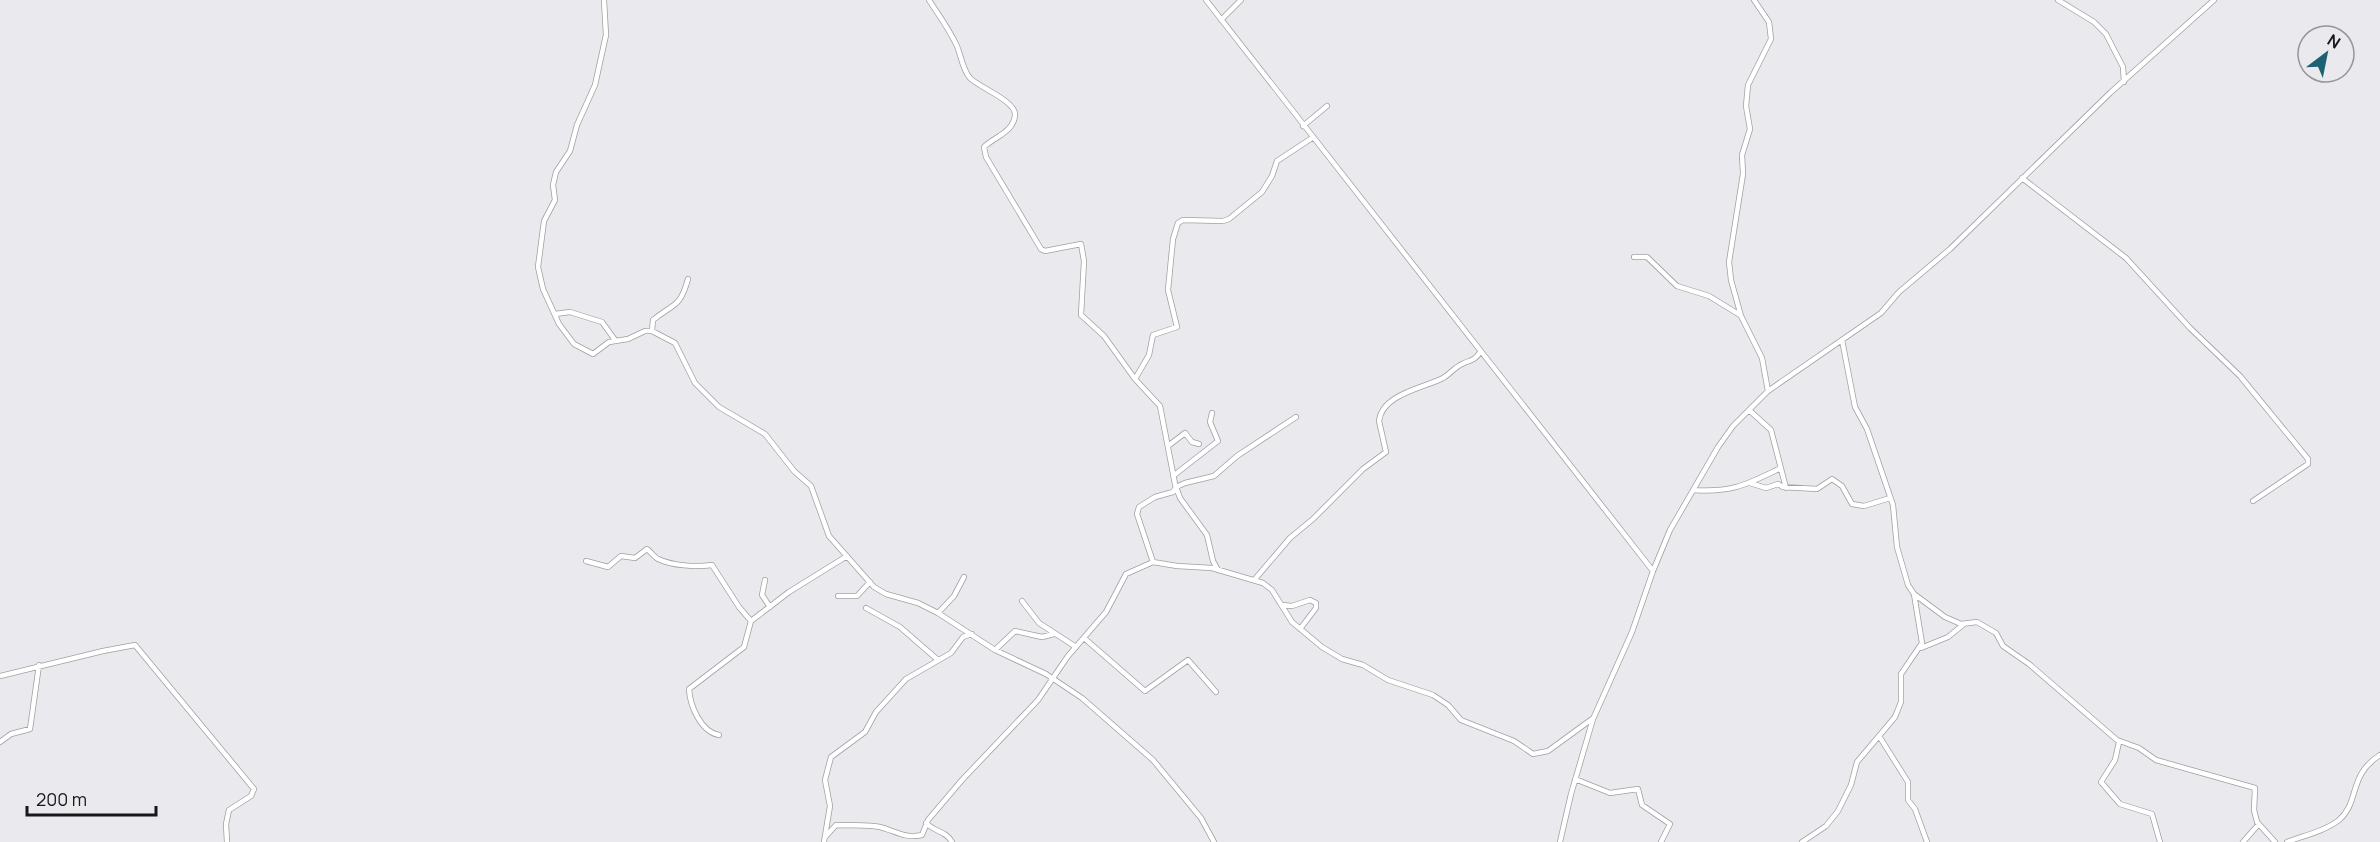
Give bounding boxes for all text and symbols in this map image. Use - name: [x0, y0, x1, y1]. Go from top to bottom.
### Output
- north arrow: [2296, 24, 2356, 84]
- text: N: [2323, 29, 2345, 54]
- scale bar: [27, 779, 156, 817]
- text: 200 m: [36, 787, 87, 811]

